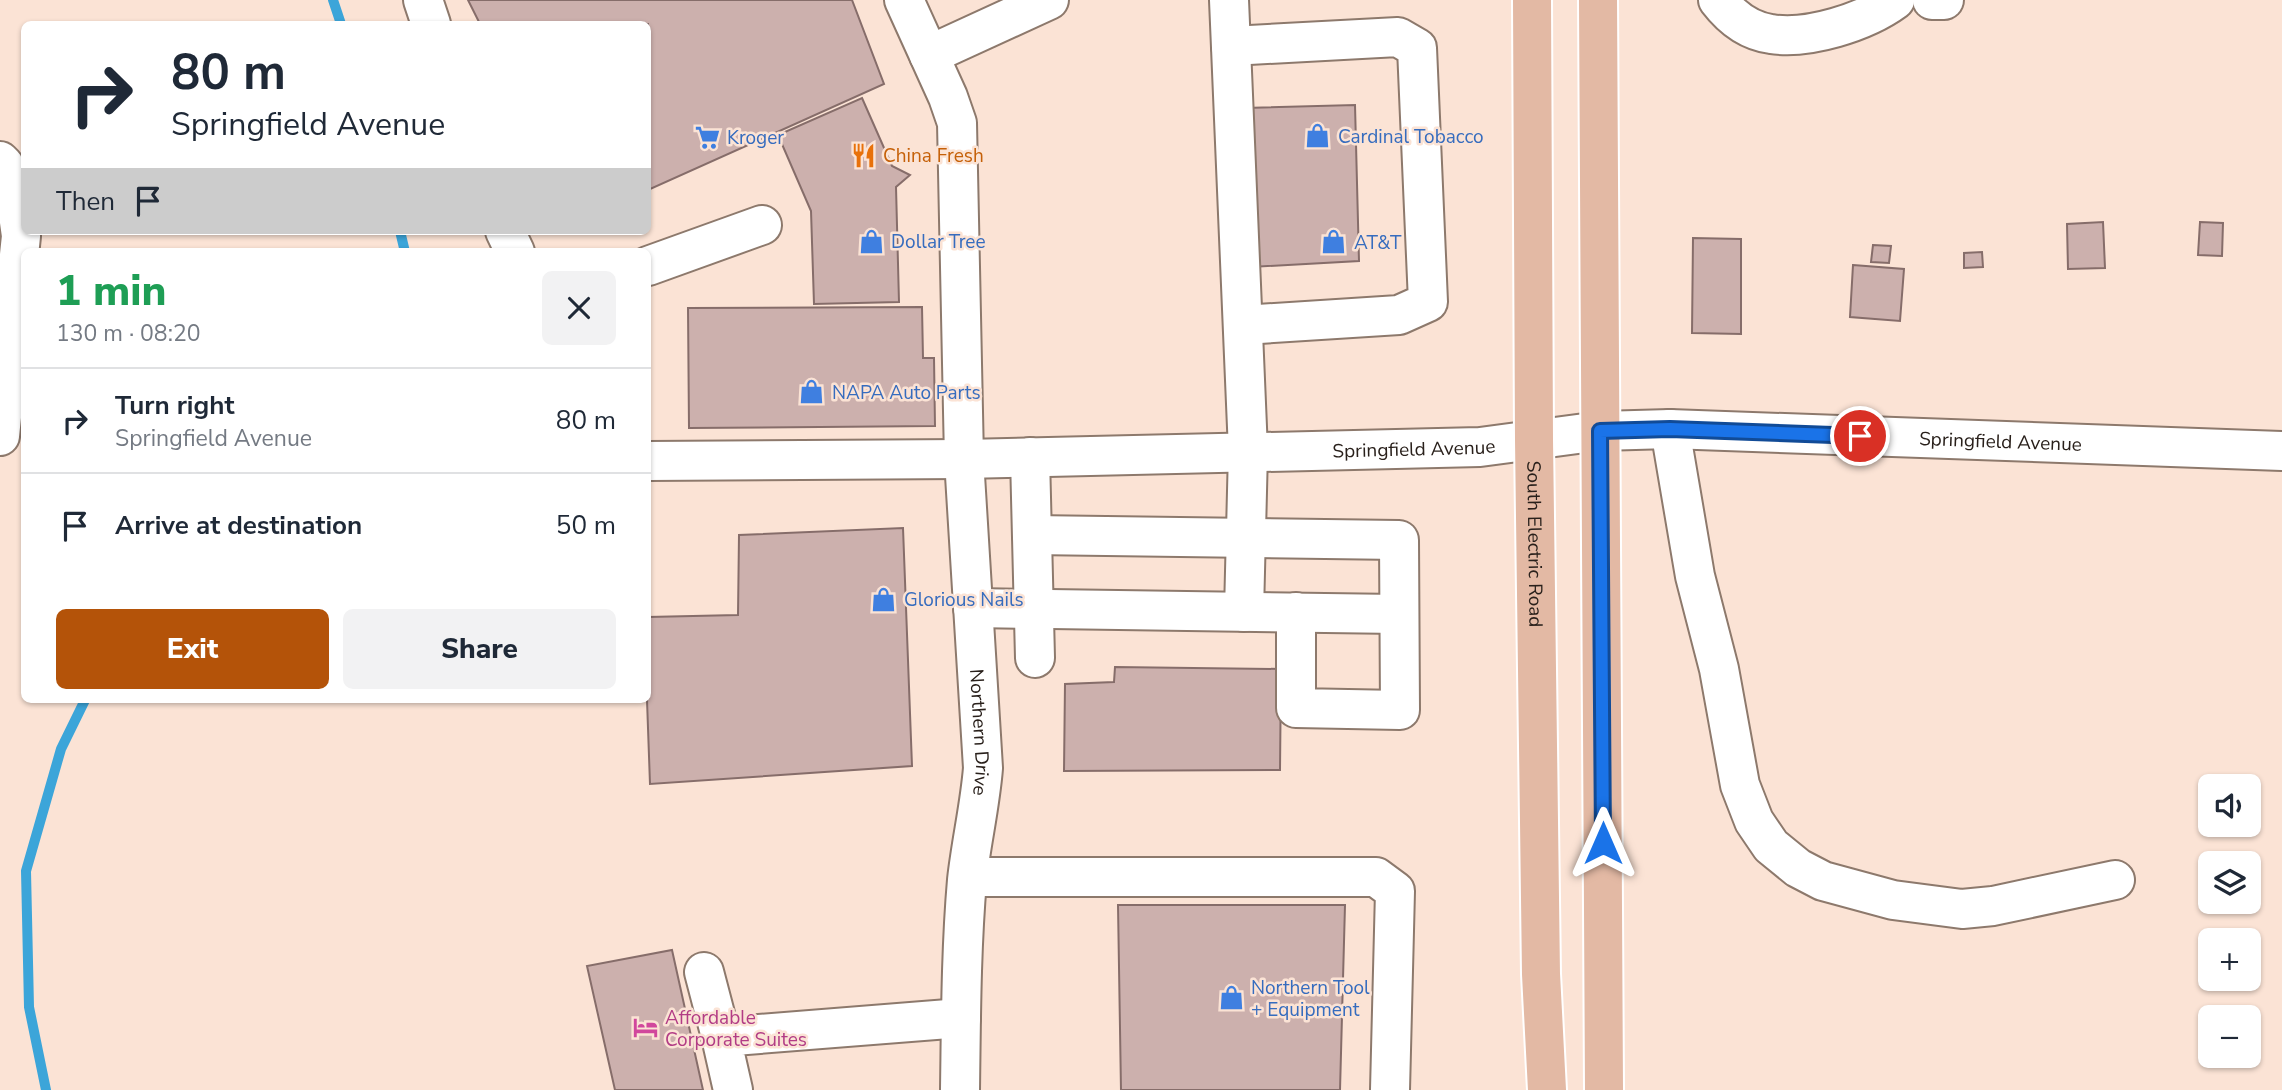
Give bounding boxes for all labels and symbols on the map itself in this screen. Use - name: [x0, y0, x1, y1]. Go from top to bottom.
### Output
- shop icon: Cardinal Tobacco: [1304, 122, 1332, 150]
- supermarket icon: Kroger: [693, 123, 721, 151]
- place label: Cardinal Tobacco: [1338, 124, 1484, 150]
- place label: Kroger: [727, 125, 784, 151]
- restaurant icon: China Fresh: [849, 141, 877, 169]
- place label: China Fresh: [883, 143, 984, 169]
- shop icon: Dollar Tree: [857, 227, 885, 255]
- shop icon: AT&T: [1320, 228, 1348, 256]
- place label: Dollar Tree: [891, 229, 986, 255]
- place label: AT&T: [1354, 230, 1402, 256]
- shop icon: NAPA Auto Parts: [798, 378, 826, 406]
- place label: NAPA Auto Parts: [832, 380, 981, 406]
- pin: [1830, 406, 1890, 466]
- street label: Springfield Avenue: [1919, 426, 2082, 458]
- street label: Springfield Avenue: [1332, 433, 1497, 464]
- street label: South Electric Road: [1520, 461, 1548, 627]
- shop icon: Glorious Nails: [870, 585, 898, 613]
- place label: Glorious Nails: [904, 587, 1024, 613]
- street label: Northern Drive: [963, 668, 995, 797]
- position arrow: [1566, 806, 1640, 880]
- place label: Northern Tool + Equipment: [1251, 975, 1370, 1023]
- shop icon: Northern Tool + Equipment: [1217, 984, 1245, 1012]
- place label: Affordable Corporate Suites: [665, 1005, 807, 1053]
- hotel icon: Affordable Corporate Suites: [631, 1014, 659, 1042]

